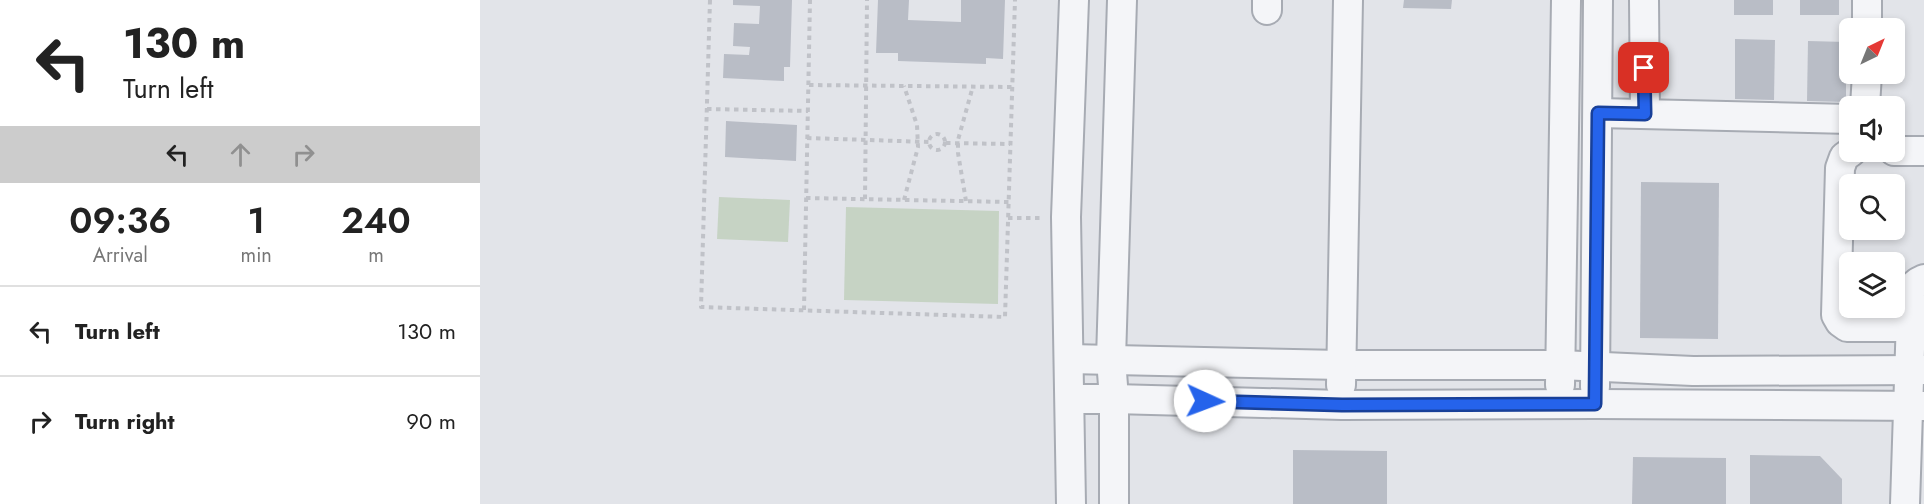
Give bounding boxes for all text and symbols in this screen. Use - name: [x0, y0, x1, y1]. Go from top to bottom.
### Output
- text: 130 m: [123, 13, 245, 74]
- north arrow: [1839, 18, 1905, 84]
- map controls: [1839, 18, 1905, 318]
- icon: left: [24, 24, 102, 102]
- pin: [1618, 42, 1669, 93]
- icon: arrive: [1627, 51, 1660, 84]
- text: Turn left: [123, 69, 213, 108]
- button: sound: [1839, 96, 1905, 162]
- icon: left: [161, 138, 194, 171]
- icon: ahead: [224, 138, 257, 171]
- icon: right: [287, 138, 320, 171]
- button: search: [1839, 174, 1905, 240]
- text: 09:36: [69, 194, 171, 246]
- text: 1: [247, 194, 265, 246]
- text: 240: [341, 194, 411, 246]
- text: Arrival: [93, 241, 148, 270]
- text: min: [241, 241, 272, 270]
- text: m: [368, 241, 384, 270]
- button: layers: [1839, 252, 1905, 318]
- icon: left: [24, 315, 57, 348]
- text: Turn left: [75, 315, 160, 347]
- text: 130 m: [397, 315, 456, 347]
- position arrow: [1173, 369, 1237, 433]
- icon: right: [24, 405, 57, 438]
- text: Turn right: [75, 405, 175, 437]
- text: 90 m: [406, 405, 456, 437]

